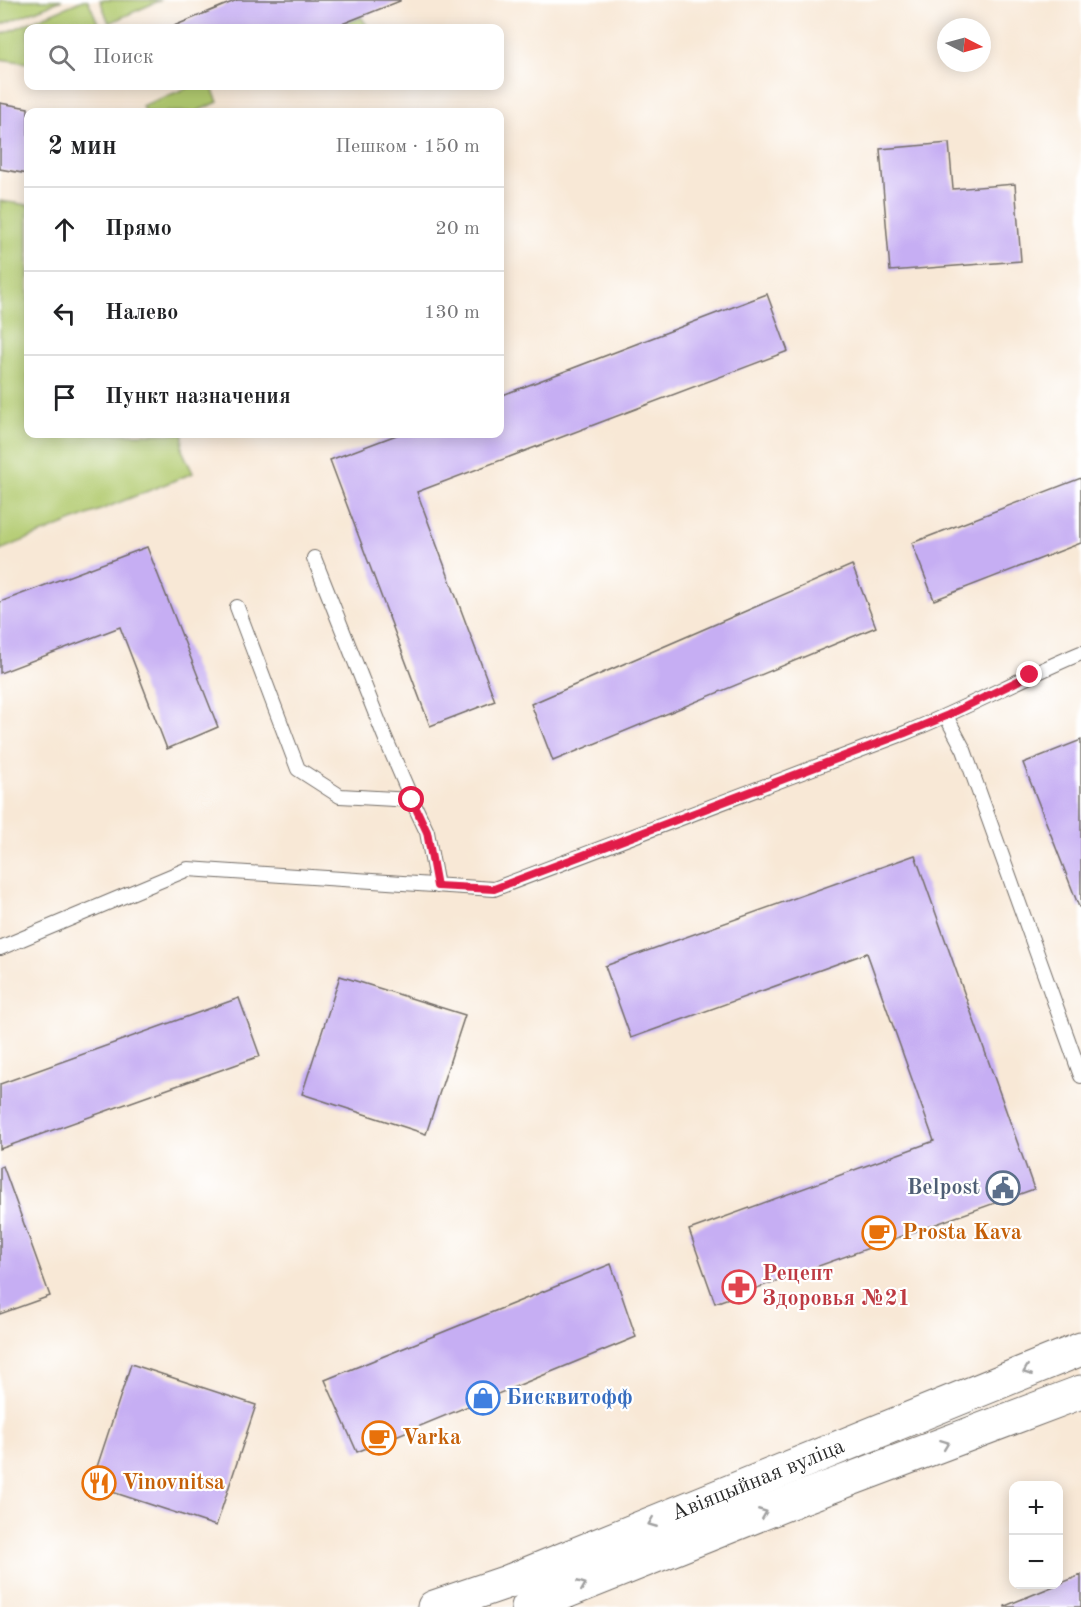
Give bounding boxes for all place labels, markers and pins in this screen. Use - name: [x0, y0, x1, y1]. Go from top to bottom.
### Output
- public building icon: Belpost: [985, 1170, 1021, 1206]
- place label: Belpost: [907, 1177, 980, 1199]
- cafe icon: Prosta Kava: [861, 1215, 897, 1251]
- place label: Prosta Kava: [902, 1222, 1022, 1244]
- place label: Рецепт Здоровья №21: [762, 1263, 910, 1310]
- pharmacy icon: Рецепт Здоровья №21: [721, 1269, 757, 1305]
- shop icon: Бисквитофф: [465, 1380, 501, 1416]
- place label: Бисквитофф: [506, 1387, 633, 1410]
- cafe icon: Varka: [361, 1420, 397, 1456]
- place label: Varka: [402, 1427, 461, 1449]
- restaurant icon: Vinovnitsa: [81, 1465, 117, 1501]
- place label: Vinovnitsa: [122, 1472, 225, 1494]

